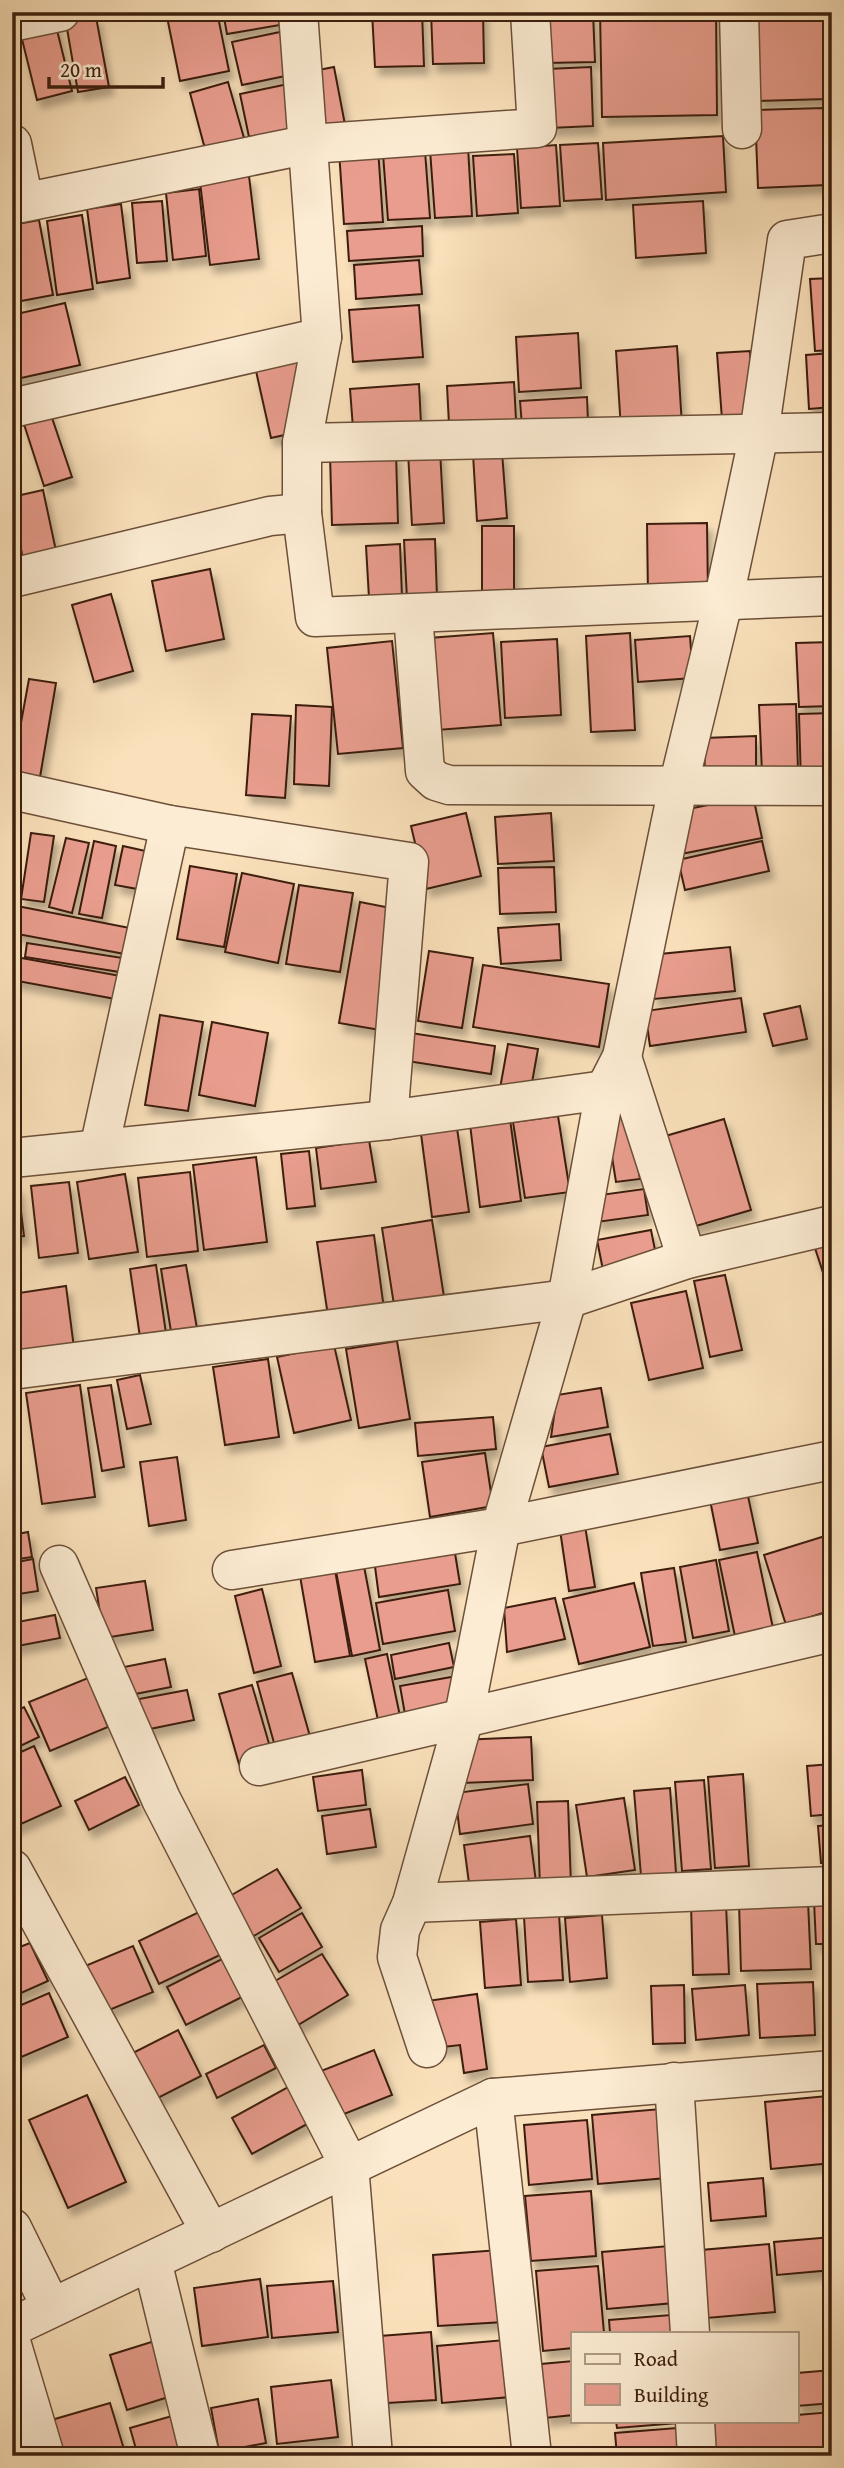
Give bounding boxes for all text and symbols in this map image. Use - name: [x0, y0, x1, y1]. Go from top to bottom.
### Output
- scale bar: [49, 46, 163, 90]
- text: 20 m: [60, 54, 102, 85]
- legend: [571, 2332, 798, 2422]
- text: Road: [634, 2343, 679, 2374]
- text: Building: [634, 2379, 709, 2410]

